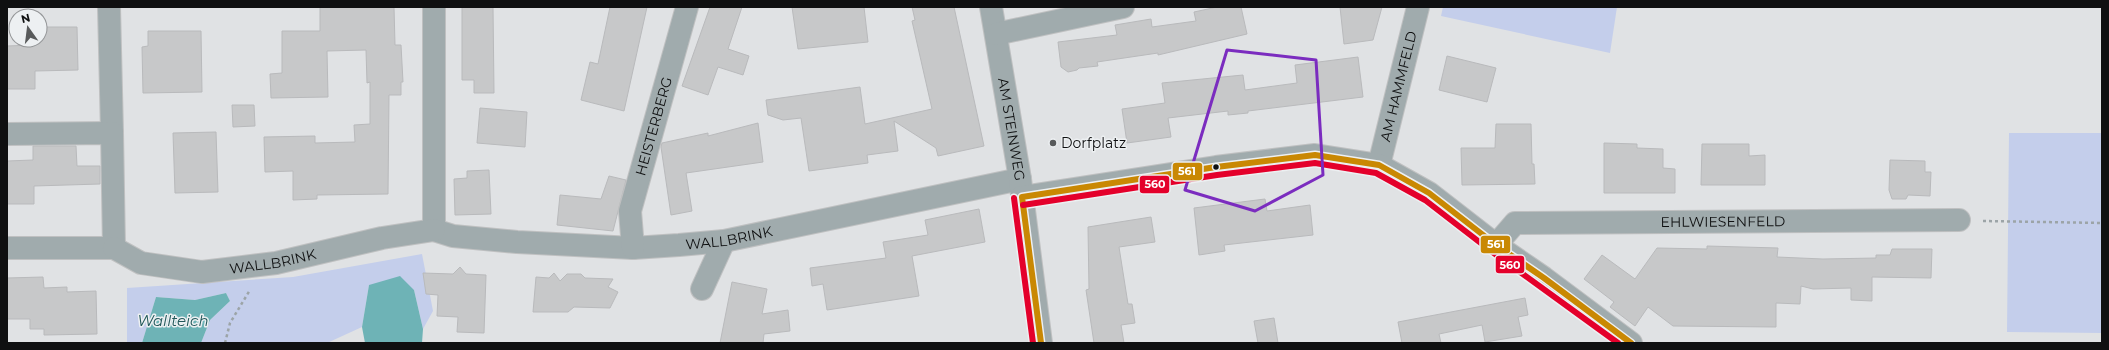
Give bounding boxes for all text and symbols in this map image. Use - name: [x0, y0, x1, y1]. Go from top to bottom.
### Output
- north arrow: [8, 8, 48, 48]
- text: N: [20, 10, 32, 26]
- street label: AM HAMMFELD: [1376, 29, 1421, 144]
- street label: HEISTERBERG: [631, 75, 676, 178]
- street label: AM STEINWEG: [994, 77, 1029, 182]
- place label: Dorfplatz: [1061, 134, 1126, 152]
- marker: Dorfplatz: [1048, 138, 1058, 148]
- line badge: 561: [1172, 162, 1203, 181]
- unlabelled marker: [1211, 162, 1221, 172]
- text: 561: [1178, 164, 1196, 178]
- line badge: 560: [1139, 175, 1170, 194]
- text: 560: [1144, 177, 1166, 191]
- street label: EHLWIESENFELD: [1661, 212, 1785, 231]
- street label: WALLBRINK: [685, 222, 774, 253]
- line badge: 561: [1480, 235, 1511, 254]
- text: 561: [1487, 237, 1505, 251]
- street label: WALLBRINK: [228, 245, 318, 278]
- line badge: 560: [1495, 255, 1525, 274]
- text: 560: [1499, 258, 1521, 272]
- water label: Wallteich: [137, 311, 209, 330]

